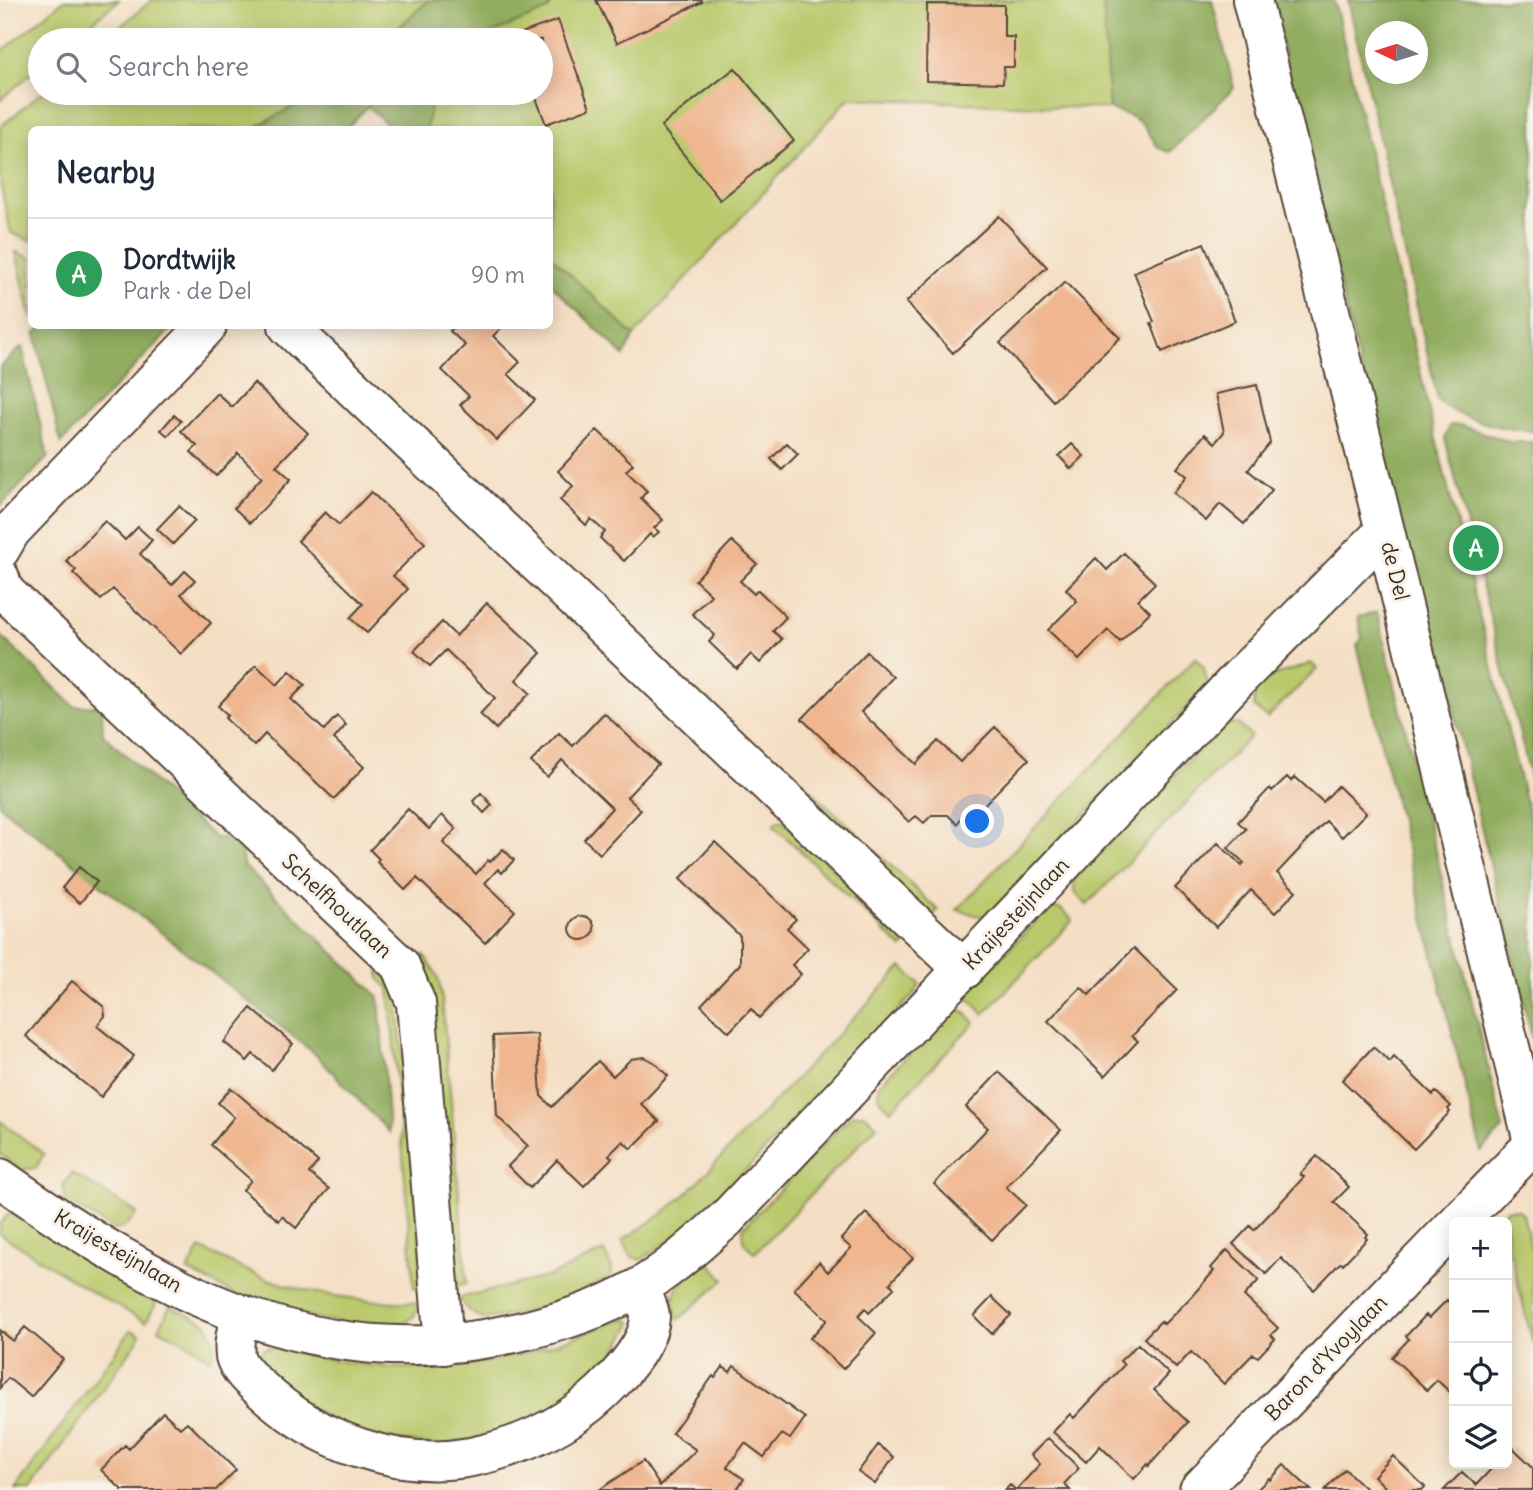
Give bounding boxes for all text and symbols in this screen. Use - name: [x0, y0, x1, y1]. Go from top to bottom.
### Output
- north arrow: [1365, 21, 1428, 84]
- search box: [28, 28, 553, 105]
- icon: search: [52, 48, 90, 86]
- text: Search here: [108, 50, 249, 83]
- text: Nearby: [56, 153, 156, 191]
- text: Dordtwijk: [123, 243, 236, 276]
- text: A: [72, 260, 86, 289]
- text: 90 m: [471, 260, 525, 289]
- text: Park · de Del: [123, 276, 252, 305]
- pin: A: [1453, 522, 1499, 574]
- street label: de Del: [1375, 539, 1416, 603]
- your location: [960, 804, 994, 838]
- street label: Schelfhoutlaan: [276, 848, 398, 964]
- street label: Kraijesteijnlaan: [957, 852, 1075, 976]
- street label: Kraijesteijnlaan: [49, 1203, 187, 1298]
- map controls: [1449, 1217, 1512, 1469]
- button: +: [1449, 1217, 1512, 1280]
- button: −: [1449, 1280, 1512, 1343]
- street label: Baron d'Yvoylaan: [1259, 1289, 1393, 1426]
- button: locate: [1449, 1343, 1512, 1406]
- button: layers: [1449, 1406, 1512, 1469]

